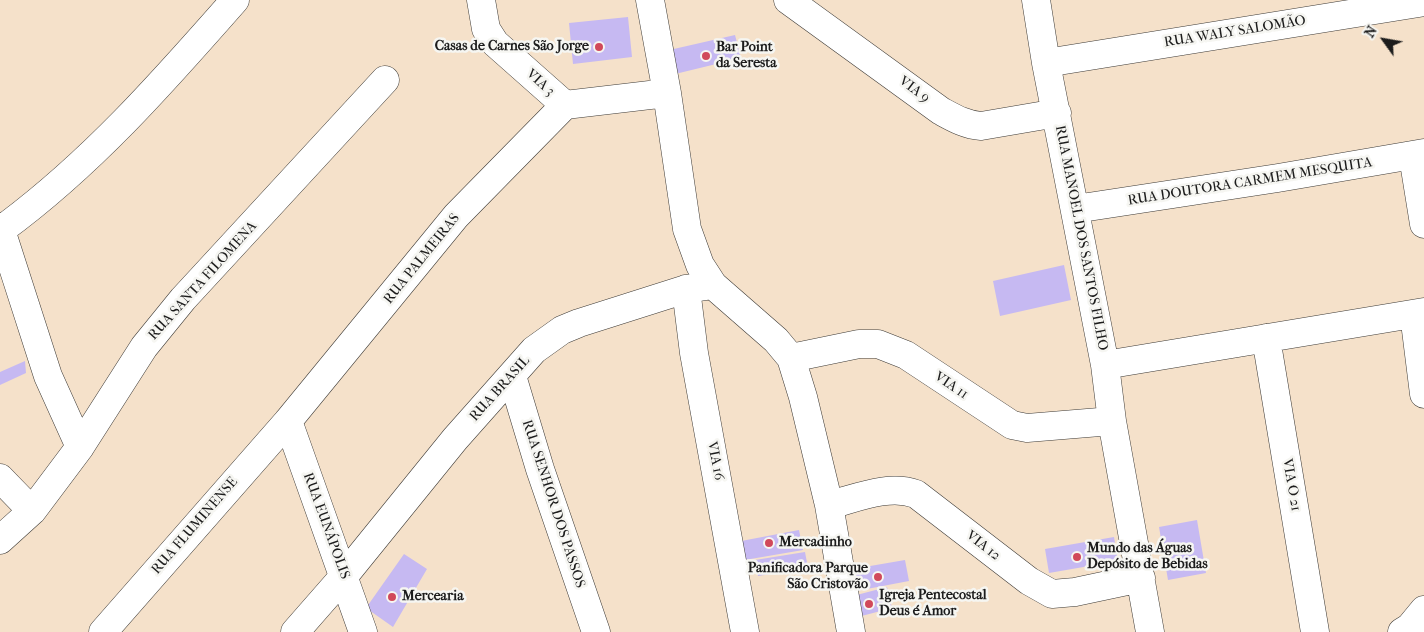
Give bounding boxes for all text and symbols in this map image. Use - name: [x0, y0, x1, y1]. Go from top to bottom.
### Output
- street label: RUA WALY SALOMÃO: [1163, 13, 1307, 51]
- north arrow: [1359, 15, 1409, 65]
- text: N: [1361, 23, 1381, 41]
- place label: Casas de Carnes São Jorge: [435, 39, 589, 55]
- place label: Bar Point da Seresta: [716, 40, 777, 72]
- marker: Casas de Carnes São Jorge: [593, 41, 605, 53]
- marker: Bar Point da Seresta: [700, 50, 712, 62]
- street label: VIA 3: [522, 66, 558, 100]
- street label: VIA 9: [895, 73, 933, 107]
- street label: RUA MANOEL DOS SANTOS FILHO: [1051, 124, 1111, 352]
- street label: RUA DOUTORA CARMEM MESQUITA: [1127, 154, 1373, 210]
- street label: RUA PALMEIRAS: [380, 210, 464, 308]
- street label: RUA SANTA FILOMENA: [145, 218, 261, 344]
- street label: RUA BRASIL: [466, 353, 534, 425]
- street label: VIA 11: [931, 369, 971, 403]
- street label: RUA SENHOR DOS PASSOS: [518, 418, 588, 590]
- street label: VIA 16: [703, 440, 727, 482]
- street label: VIA O 21: [1278, 457, 1304, 513]
- street label: RUA EUNÁPOLIS: [299, 471, 353, 581]
- street label: RUA FLUMINENSE: [148, 474, 242, 578]
- street label: VIA 12: [963, 527, 1003, 565]
- place label: Mercadinho: [779, 535, 852, 551]
- marker: Mercadinho: [763, 537, 775, 549]
- place label: Mundo das Águas Depósito de Bebidas: [1087, 541, 1208, 574]
- marker: Mundo das Águas Depósito de Bebidas: [1071, 551, 1083, 563]
- place label: Panificadora Parque São Cristovão: [748, 561, 868, 594]
- marker: Panificadora Parque São Cristovão: [872, 571, 884, 583]
- place label: Igreja Pentecostal Deus é Amor: [879, 588, 987, 620]
- place label: Mercearia: [402, 589, 464, 605]
- marker: Mercearia: [386, 591, 398, 603]
- marker: Igreja Pentecostal Deus é Amor: [863, 598, 875, 610]

